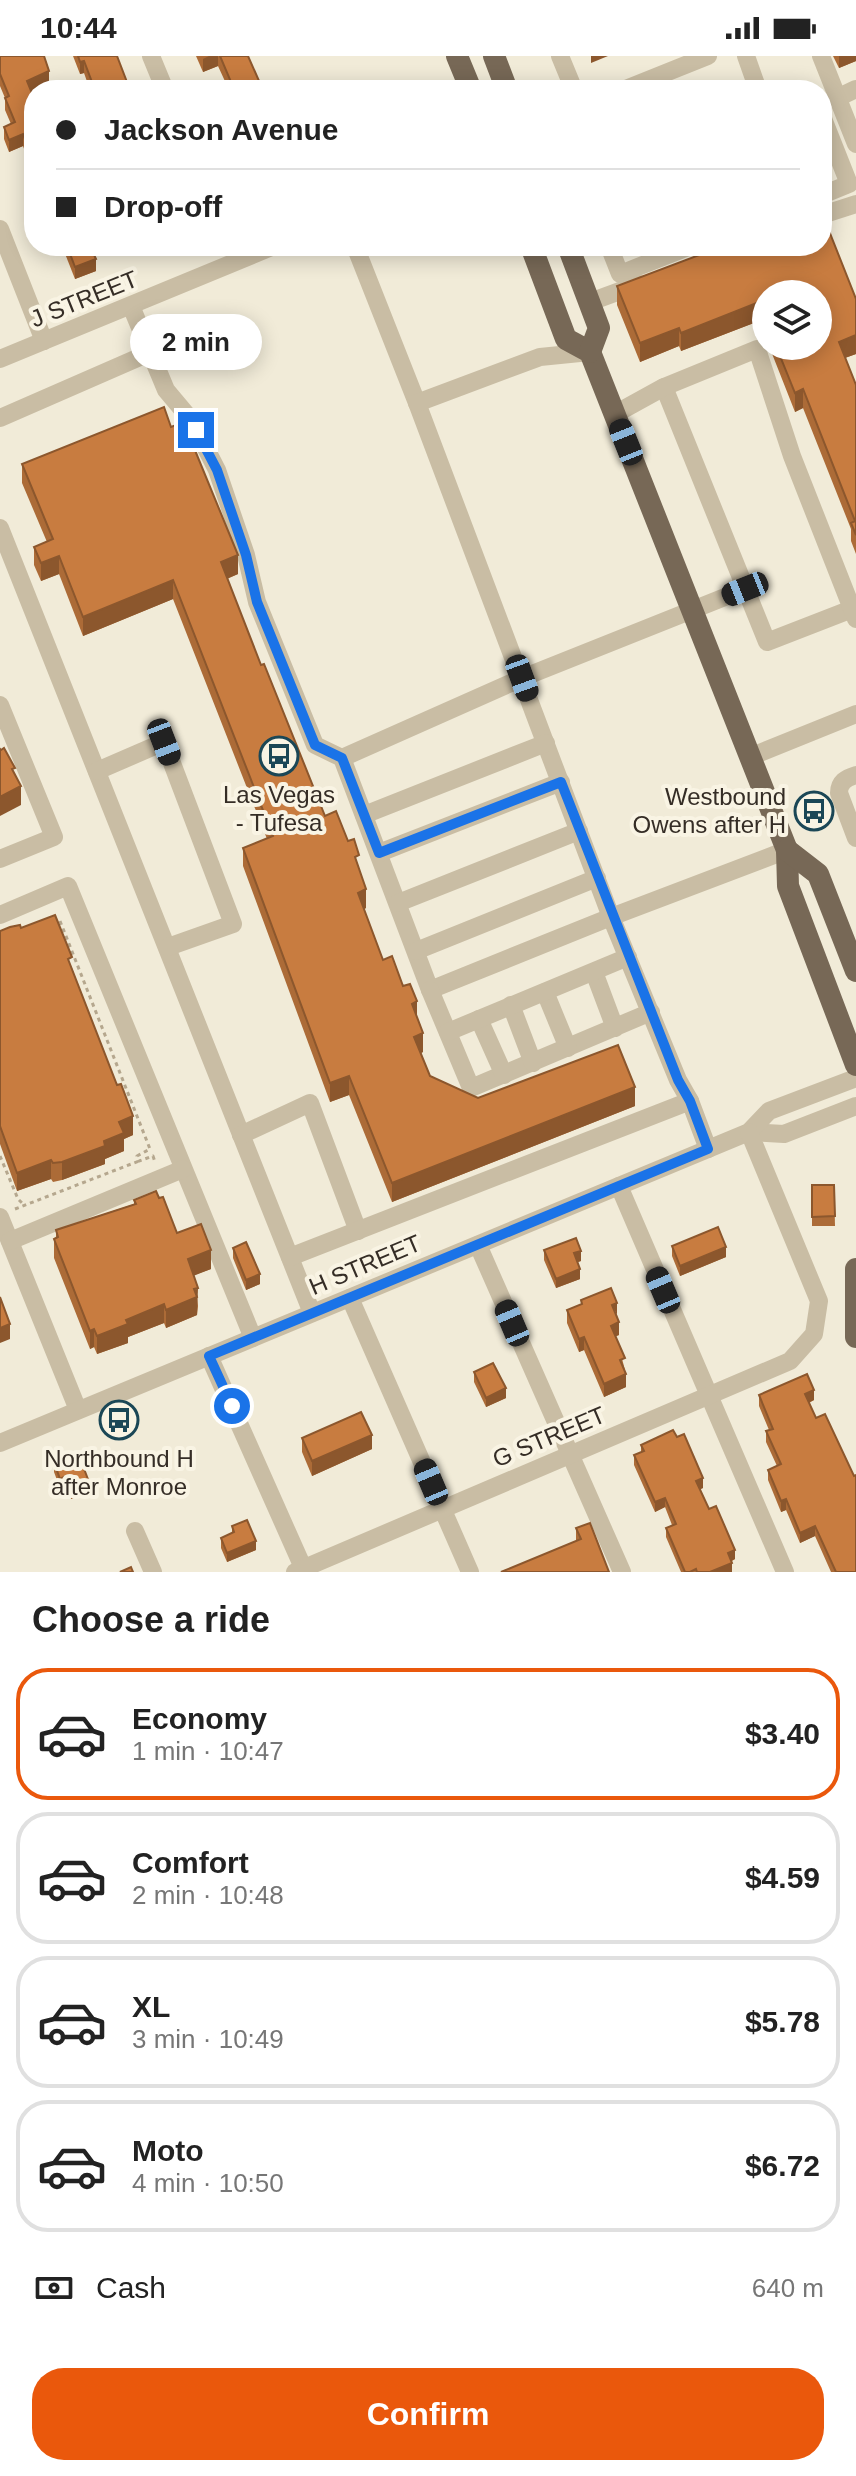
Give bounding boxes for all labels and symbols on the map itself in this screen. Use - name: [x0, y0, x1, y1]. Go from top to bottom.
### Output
- street label: J STREET: [26, 265, 142, 332]
- callout: 2 min: [130, 314, 262, 370]
- route end: [178, 412, 214, 448]
- car: [606, 415, 646, 469]
- car: [718, 569, 772, 609]
- car: [503, 651, 541, 705]
- car: [144, 715, 184, 769]
- bus stop icon: Las Vegas - Tufesa: [258, 735, 300, 777]
- place label: Las Vegas - Tufesa: [223, 781, 335, 836]
- place label: Westbound Owens after H: [633, 783, 786, 838]
- bus stop icon: Westbound Owens after H: [793, 790, 835, 832]
- street label: H STREET: [305, 1229, 425, 1300]
- car: [643, 1263, 683, 1317]
- car: [492, 1296, 532, 1350]
- route start: [214, 1388, 250, 1424]
- bus stop icon: Northbound H after Monroe: [98, 1399, 140, 1441]
- street label: G STREET: [488, 1401, 610, 1472]
- place label: Northbound H after Monroe: [44, 1445, 194, 1500]
- car: [411, 1455, 451, 1509]

